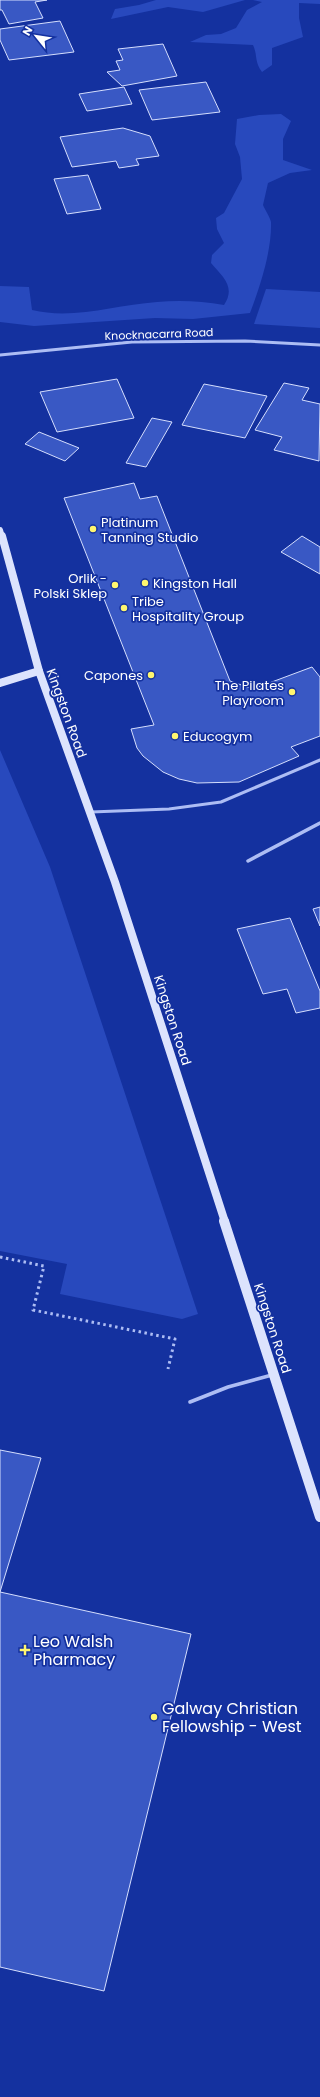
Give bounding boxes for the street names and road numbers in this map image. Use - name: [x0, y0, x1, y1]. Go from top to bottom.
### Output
- street label: Knocknacarra Road: [104, 324, 214, 344]
- street label: Kingston Road: [42, 666, 91, 760]
- street label: Kingston Road: [149, 973, 196, 1068]
- street label: Kingston Road: [249, 1281, 296, 1376]

